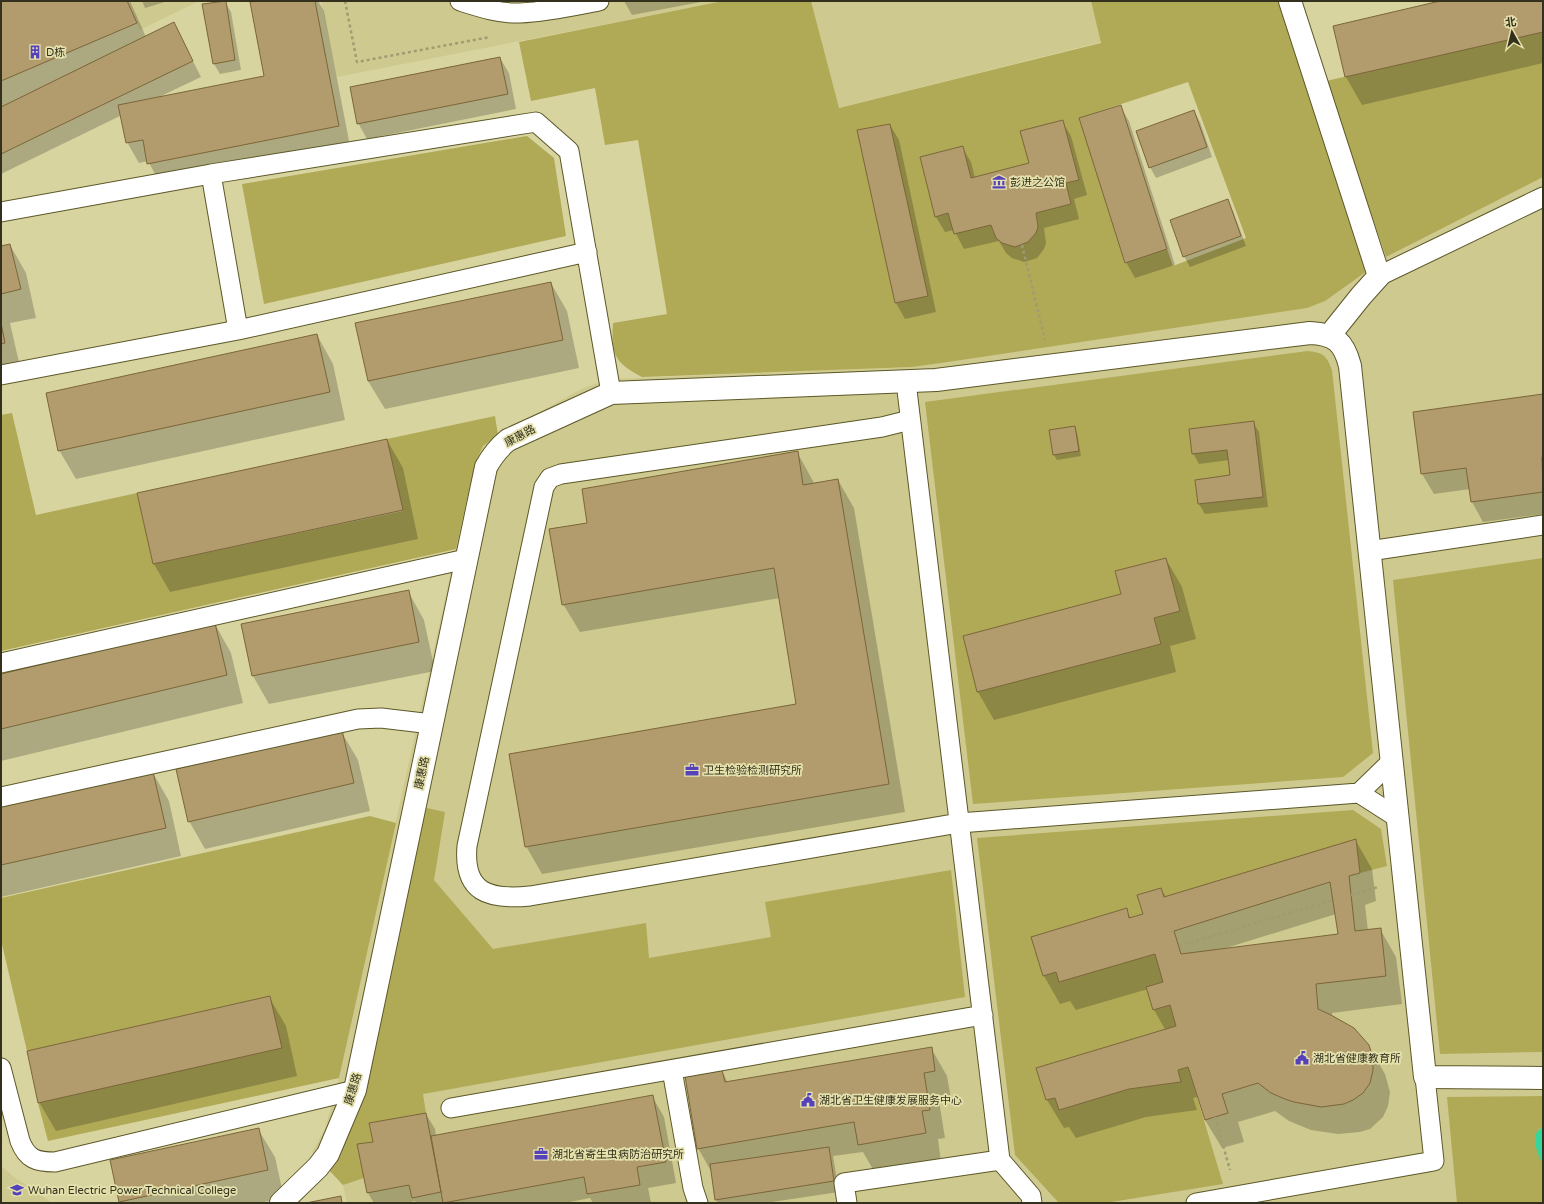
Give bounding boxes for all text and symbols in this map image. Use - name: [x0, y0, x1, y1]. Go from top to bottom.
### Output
- north arrow: [1492, 12, 1532, 52]
- text: 北: [1504, 15, 1517, 30]
- building icon: D栋: [27, 44, 43, 60]
- place label: D栋: [46, 46, 65, 59]
- museum icon: 彭进之公馆: [991, 174, 1007, 190]
- place label: 彭进之公馆: [1010, 176, 1065, 189]
- street label: 康惠路: [502, 423, 538, 449]
- street label: 康惠路: [412, 756, 432, 790]
- office icon: 卫生检验检测研究所: [684, 762, 700, 778]
- place label: 卫生检验检测研究所: [703, 764, 802, 777]
- public building icon: 湖北省健康教育所: [1294, 1050, 1310, 1066]
- place label: 湖北省健康教育所: [1313, 1052, 1401, 1065]
- street label: 康惠路: [342, 1071, 364, 1107]
- public building icon: 湖北省卫生健康发展服务中心: [800, 1092, 816, 1108]
- place label: 湖北省卫生健康发展服务中心: [819, 1094, 962, 1107]
- office icon: 湖北省寄生虫病防治研究所: [533, 1146, 549, 1162]
- place label: 湖北省寄生虫病防治研究所: [552, 1148, 684, 1161]
- school or university icon: Wuhan Electric Power Technical College: [9, 1182, 25, 1198]
- place label: Wuhan Electric Power Technical College: [28, 1184, 236, 1197]

